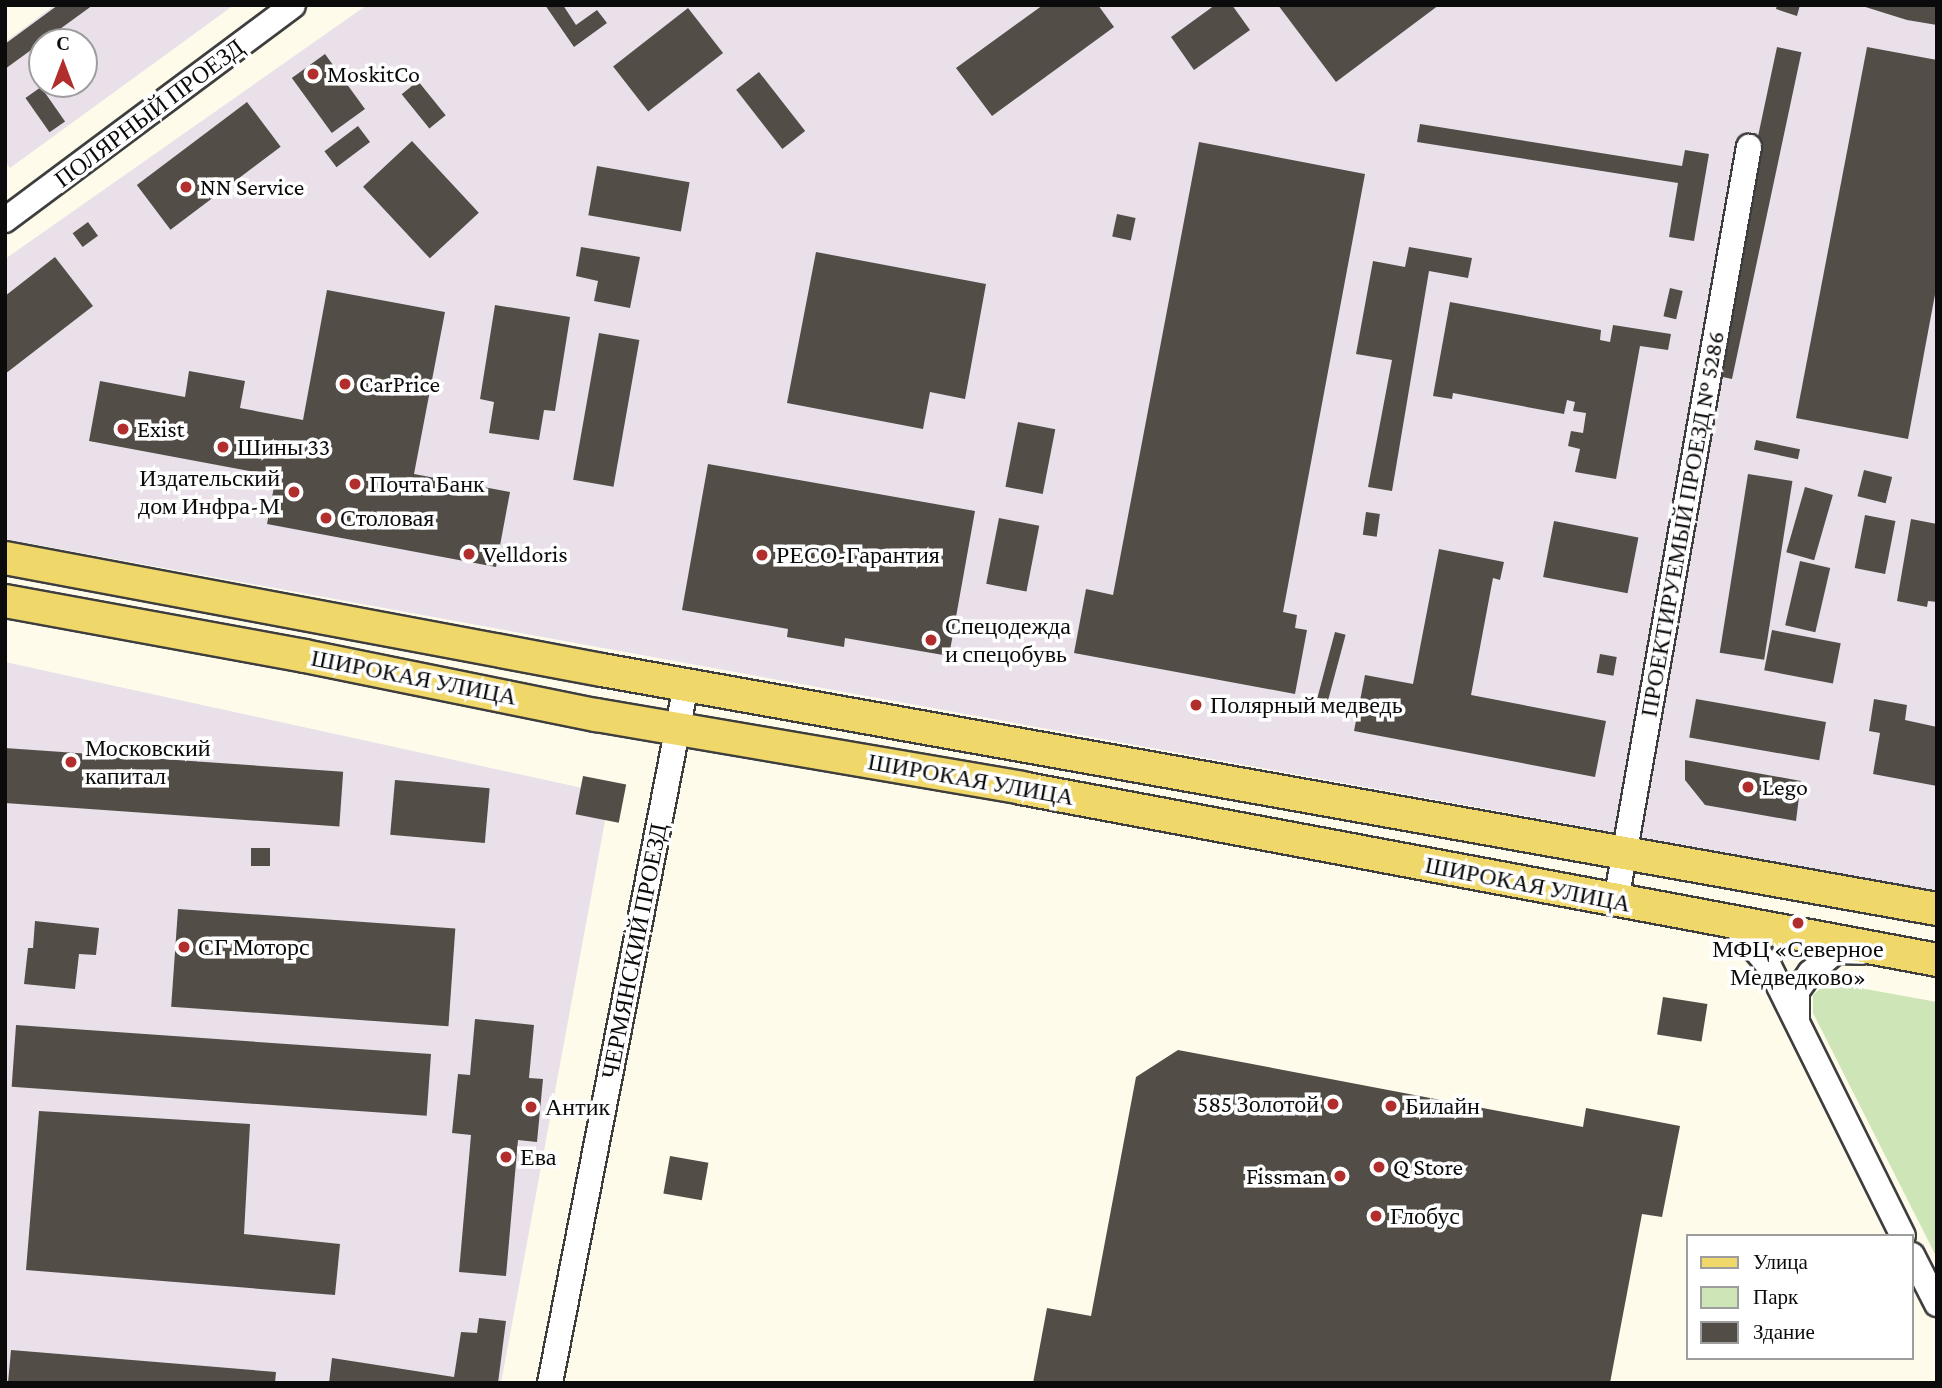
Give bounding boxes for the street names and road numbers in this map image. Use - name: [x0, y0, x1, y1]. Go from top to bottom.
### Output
- street label: ПОЛЯРНЫЙ ПРОЕЗД: [49, 32, 249, 194]
- street label: ПРОЕКТИРУЕМЫЙ ПРОЕЗД № 5286: [1634, 329, 1730, 719]
- street label: ШИРОКАЯ УЛИЦА: [309, 643, 519, 711]
- street label: ШИРОКАЯ УЛИЦА: [866, 747, 1076, 811]
- street label: ЧЕРМЯНСКИЙ ПРОЕЗД: [595, 821, 673, 1081]
- street label: ШИРОКАЯ УЛИЦА: [1423, 850, 1633, 918]

